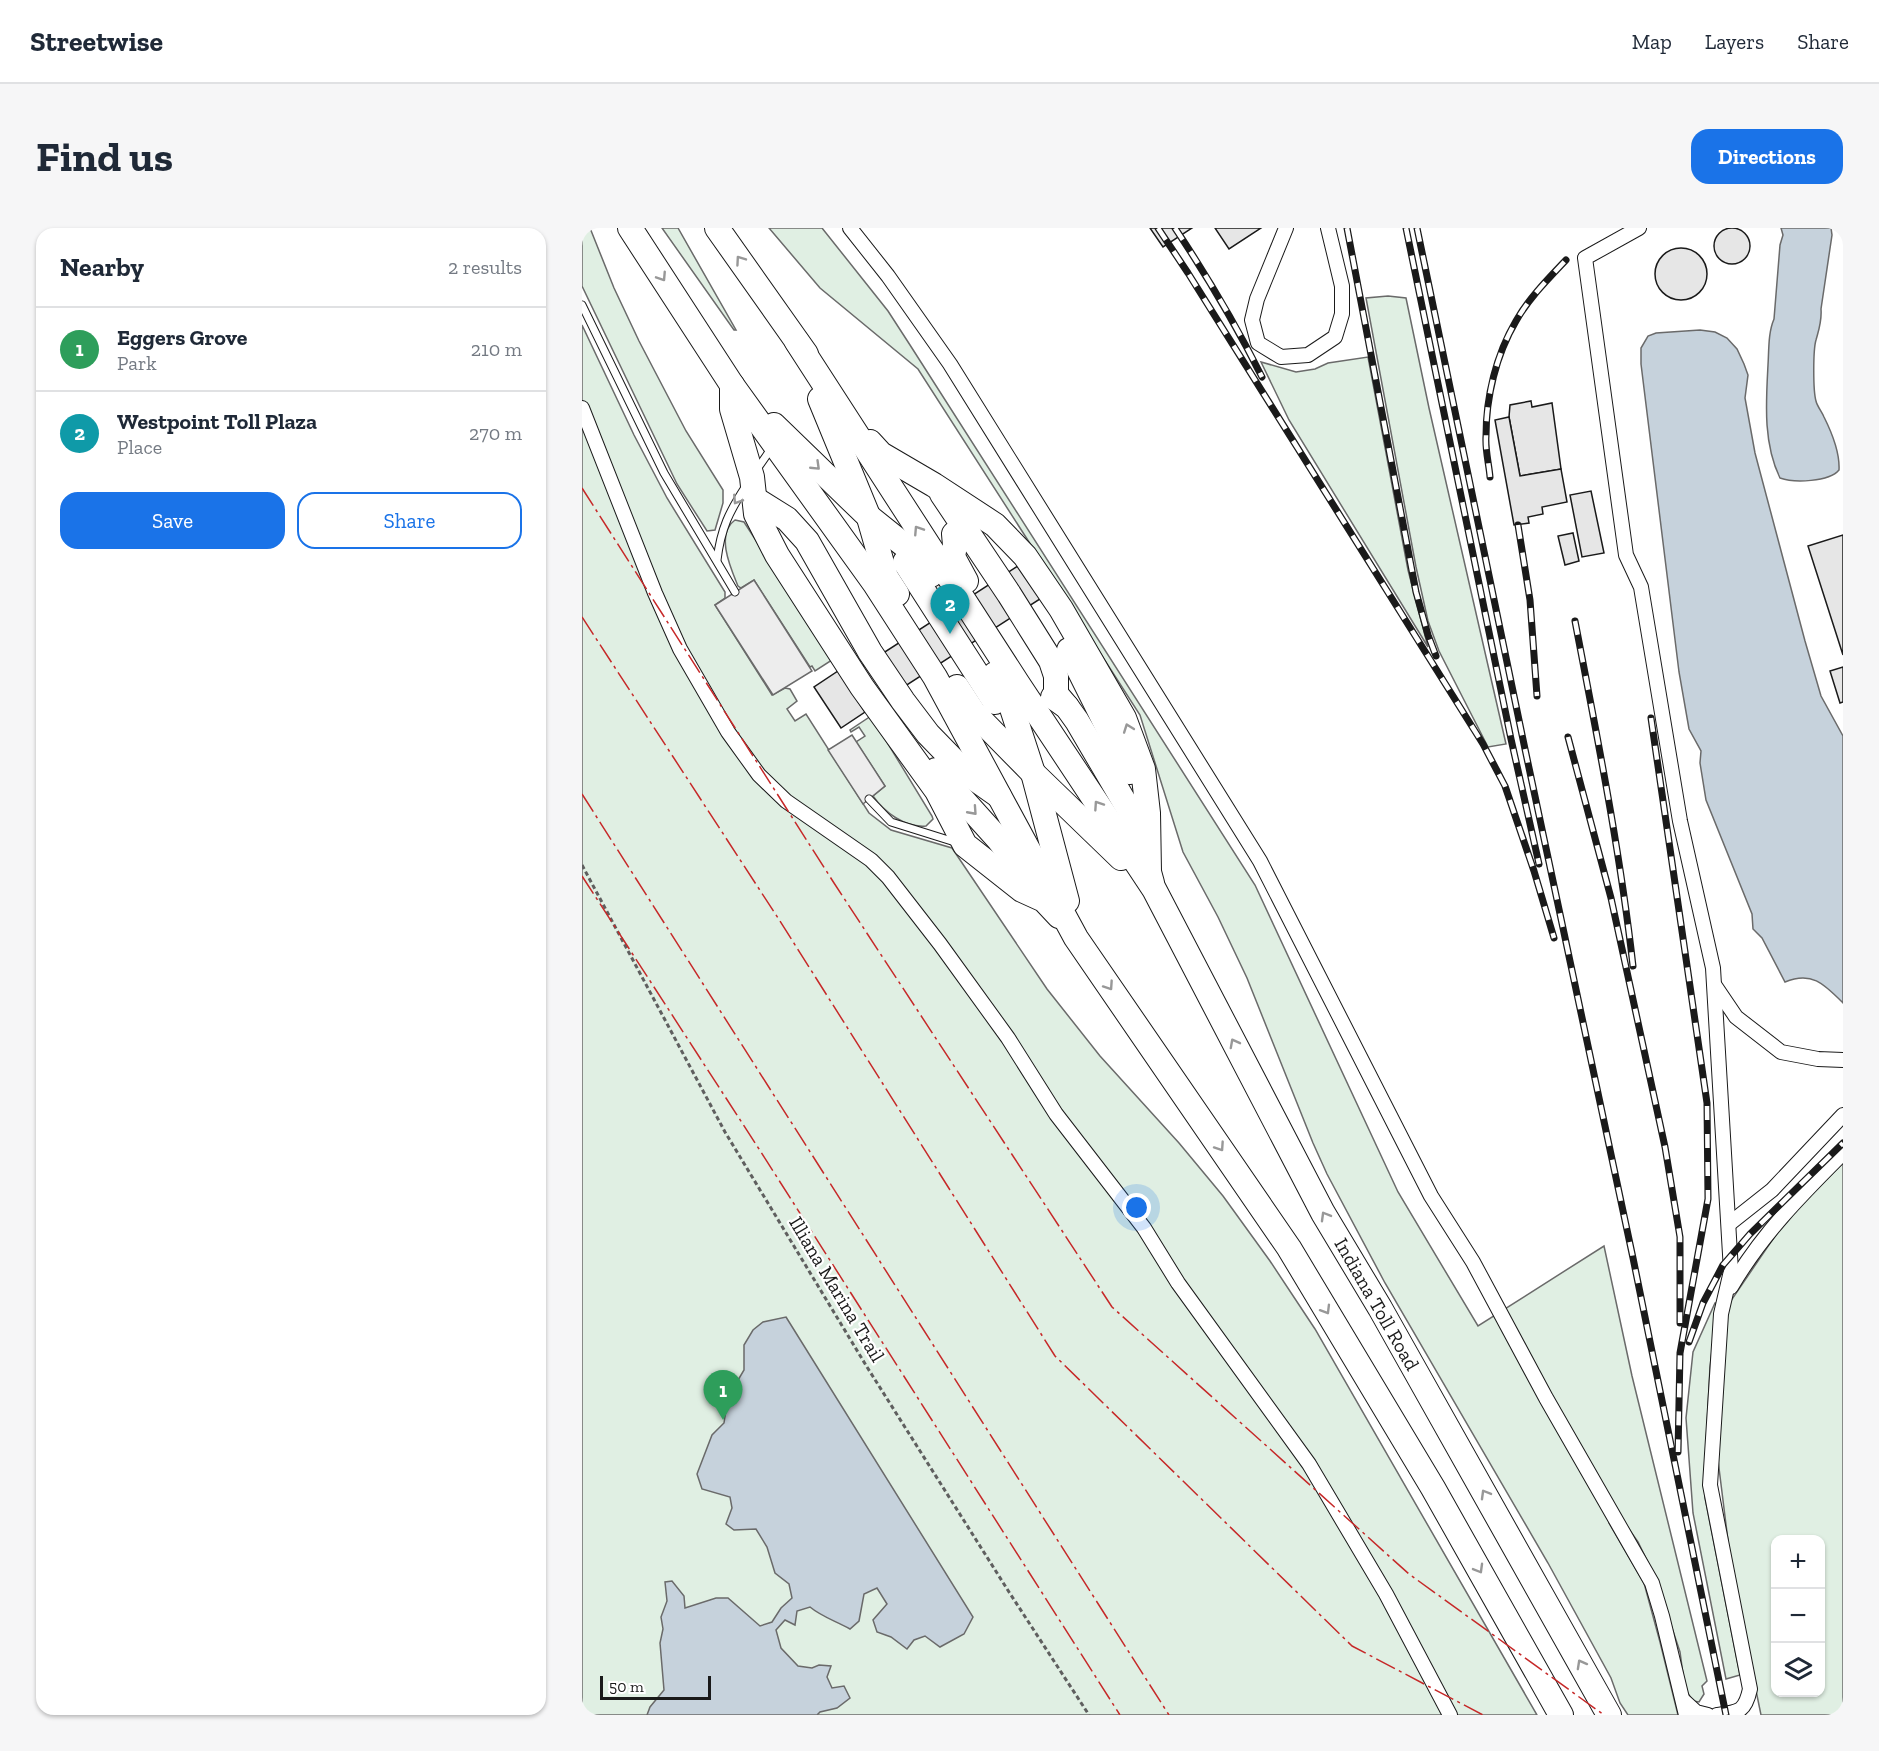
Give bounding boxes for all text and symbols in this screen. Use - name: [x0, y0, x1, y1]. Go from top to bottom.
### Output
- text: Streetwise: [30, 25, 163, 58]
- text: Map: [1632, 29, 1672, 54]
- text: Layers: [1705, 29, 1764, 54]
- text: Share: [1797, 29, 1849, 54]
- button: Directions: [1691, 129, 1843, 184]
- text: Find us: [36, 131, 173, 182]
- text: Nearby: [60, 251, 144, 283]
- text: 2 results: [448, 255, 522, 279]
- one-way arrow: [736, 255, 747, 266]
- one-way arrow: [654, 271, 666, 281]
- text: Eggers Grove: [117, 324, 247, 351]
- text: 1: [75, 337, 84, 361]
- text: 210 m: [471, 337, 522, 361]
- text: Park: [117, 351, 157, 375]
- text: Westpoint Toll Plaza: [117, 408, 317, 435]
- text: 2: [74, 421, 85, 445]
- text: 270 m: [469, 421, 522, 445]
- text: Place: [117, 435, 162, 459]
- one-way arrow: [809, 459, 819, 470]
- button: Save: [60, 492, 285, 549]
- button: Share: [297, 492, 522, 549]
- one-way arrow: [732, 494, 744, 504]
- one-way arrow: [915, 526, 926, 537]
- pin: 2: [930, 584, 970, 634]
- one-way arrow: [1123, 724, 1136, 734]
- one-way arrow: [1094, 801, 1105, 812]
- one-way arrow: [966, 805, 977, 815]
- one-way arrow: [1102, 980, 1114, 990]
- one-way arrow: [1230, 1039, 1241, 1049]
- one-way arrow: [1213, 1140, 1224, 1151]
- your location: [1122, 1193, 1151, 1222]
- street label: Illiana Marina Trail: [784, 1212, 890, 1366]
- one-way arrow: [1321, 1212, 1332, 1222]
- street label: Indiana Toll Road: [1329, 1233, 1425, 1375]
- one-way arrow: [1319, 1304, 1331, 1314]
- pin: 1: [704, 1370, 742, 1420]
- one-way arrow: [1481, 1490, 1492, 1500]
- map controls: [1771, 1535, 1825, 1697]
- button: +: [1771, 1535, 1825, 1589]
- one-way arrow: [1471, 1562, 1483, 1573]
- button: −: [1771, 1589, 1825, 1643]
- button: layers: [1771, 1643, 1825, 1697]
- one-way arrow: [1576, 1660, 1588, 1670]
- scale bar: [600, 1673, 711, 1700]
- text: 50 m: [609, 1677, 644, 1696]

